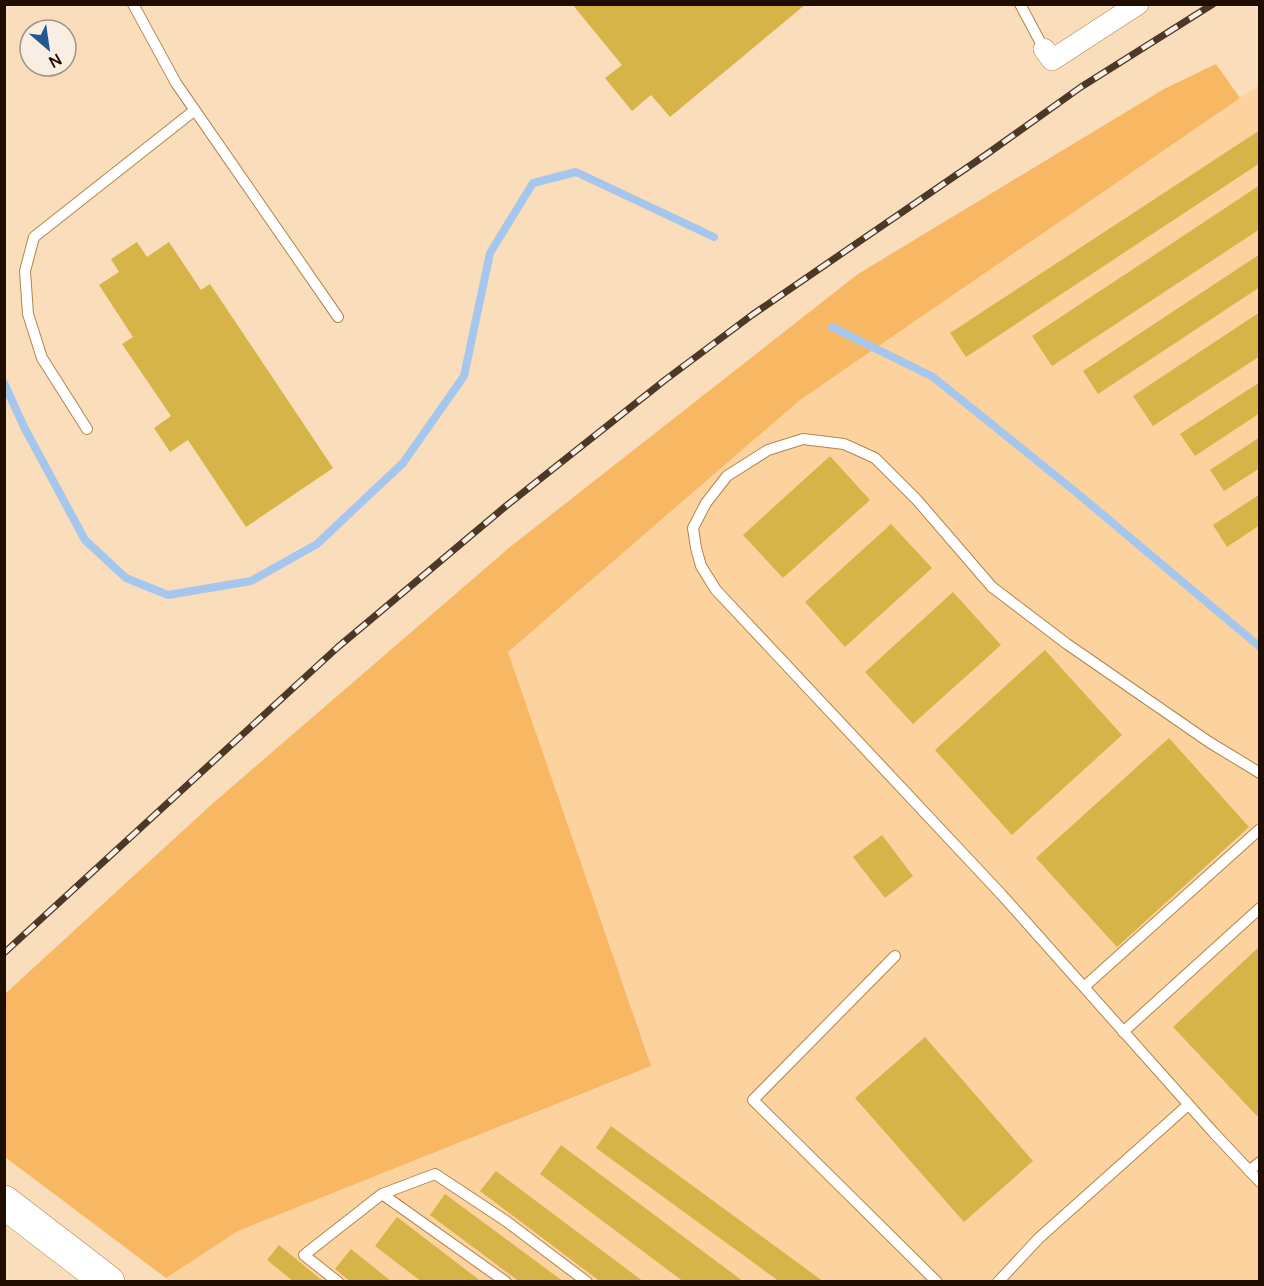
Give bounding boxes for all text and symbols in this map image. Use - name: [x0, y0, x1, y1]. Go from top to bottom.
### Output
- north arrow: [18, 18, 78, 78]
- text: N: [45, 49, 66, 74]

